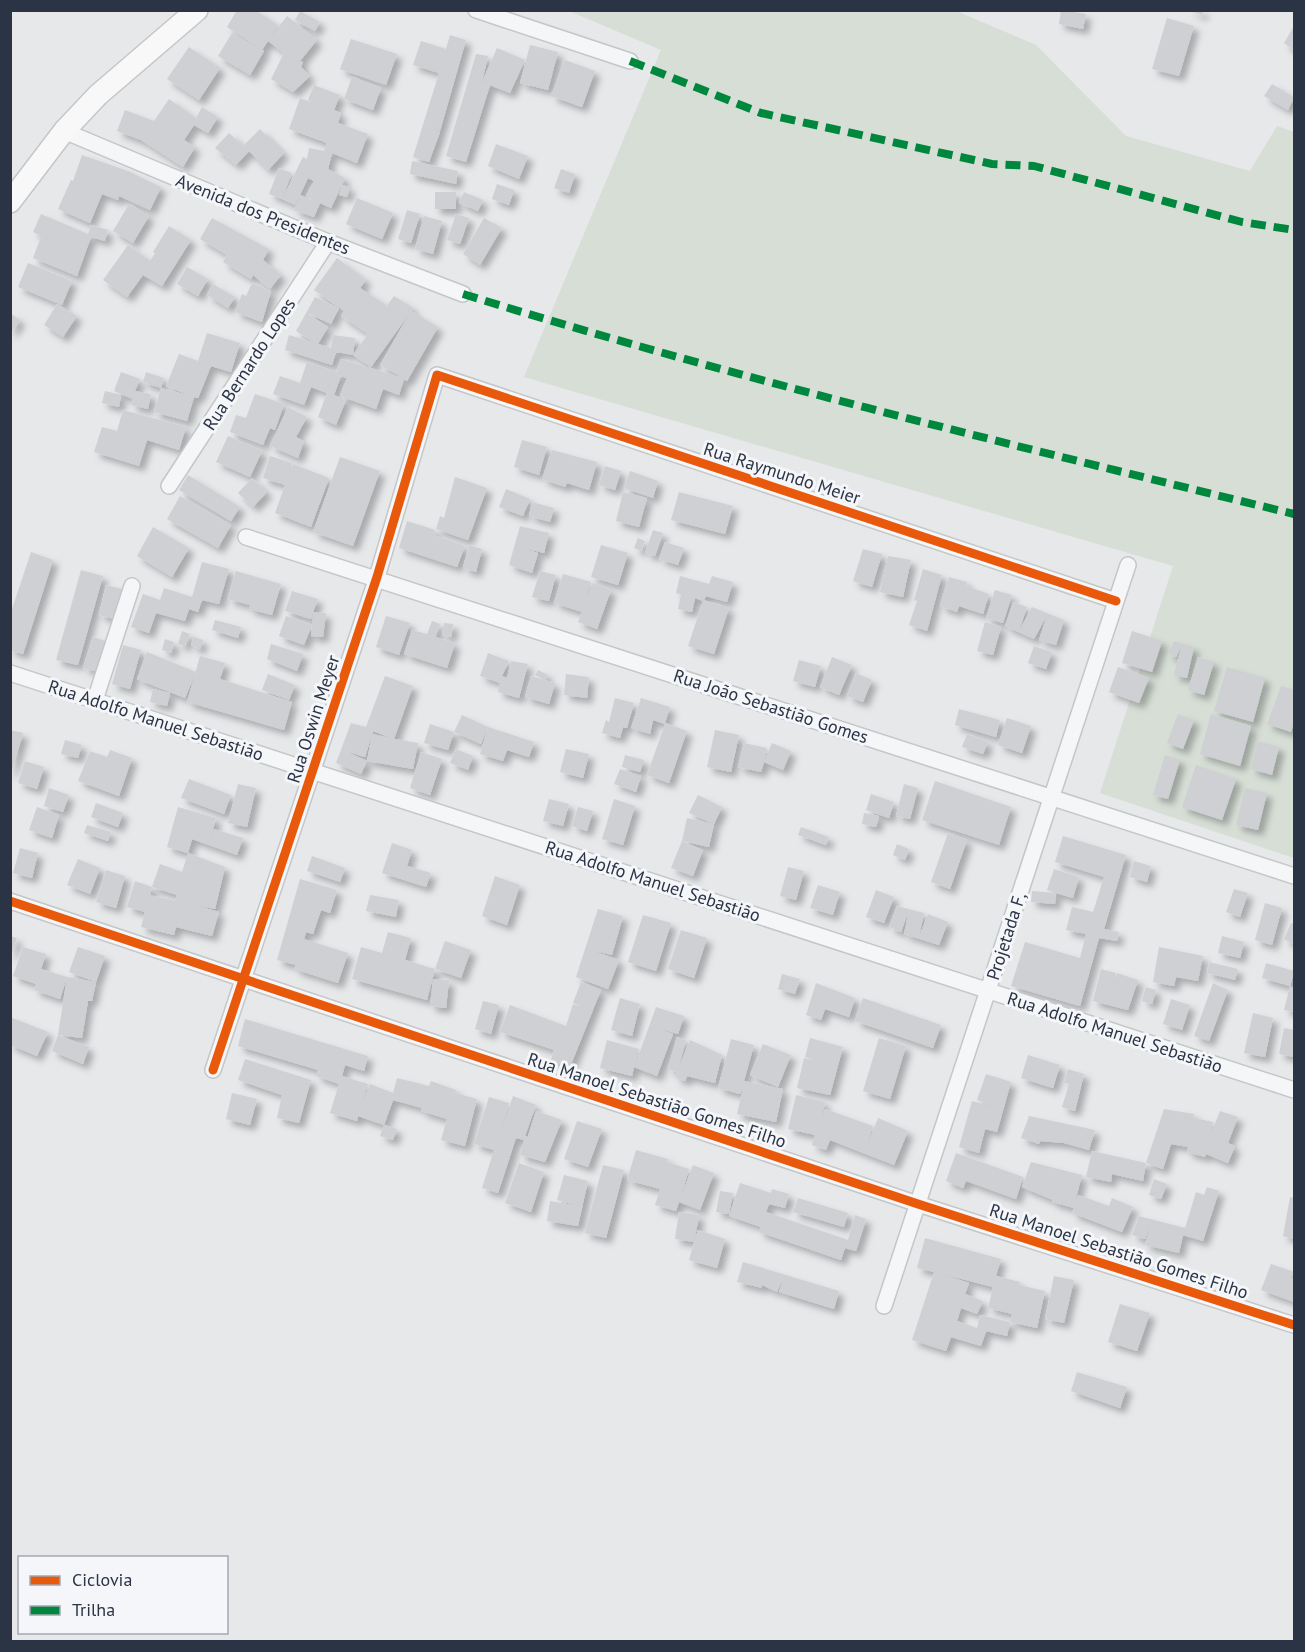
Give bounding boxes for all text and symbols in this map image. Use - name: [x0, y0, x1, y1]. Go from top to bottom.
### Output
- street label: Avenida dos Presidentes: [173, 169, 353, 259]
- street label: Rua Bernardo Lopes: [198, 294, 300, 434]
- street label: Rua Raymundo Meier: [701, 437, 863, 509]
- street label: Rua Oswin Meyer: [282, 652, 344, 786]
- street label: Rua João Sebastião Gomes: [671, 664, 871, 748]
- street label: Rua Adolfo Manuel Sebastião: [46, 674, 266, 766]
- street label: Rua Adolfo Manuel Sebastião: [543, 835, 763, 927]
- street label: Projetada F,: [981, 889, 1031, 983]
- street label: Rua Adolfo Manuel Sebastião: [1005, 986, 1225, 1078]
- street label: Rua Manoel Sebastião Gomes Filho: [525, 1047, 789, 1153]
- street label: Rua Manoel Sebastião Gomes Filho: [987, 1198, 1251, 1304]
- legend: [18, 1556, 228, 1634]
- text: Ciclovia: [72, 1568, 132, 1591]
- text: Trilha: [72, 1598, 115, 1621]

